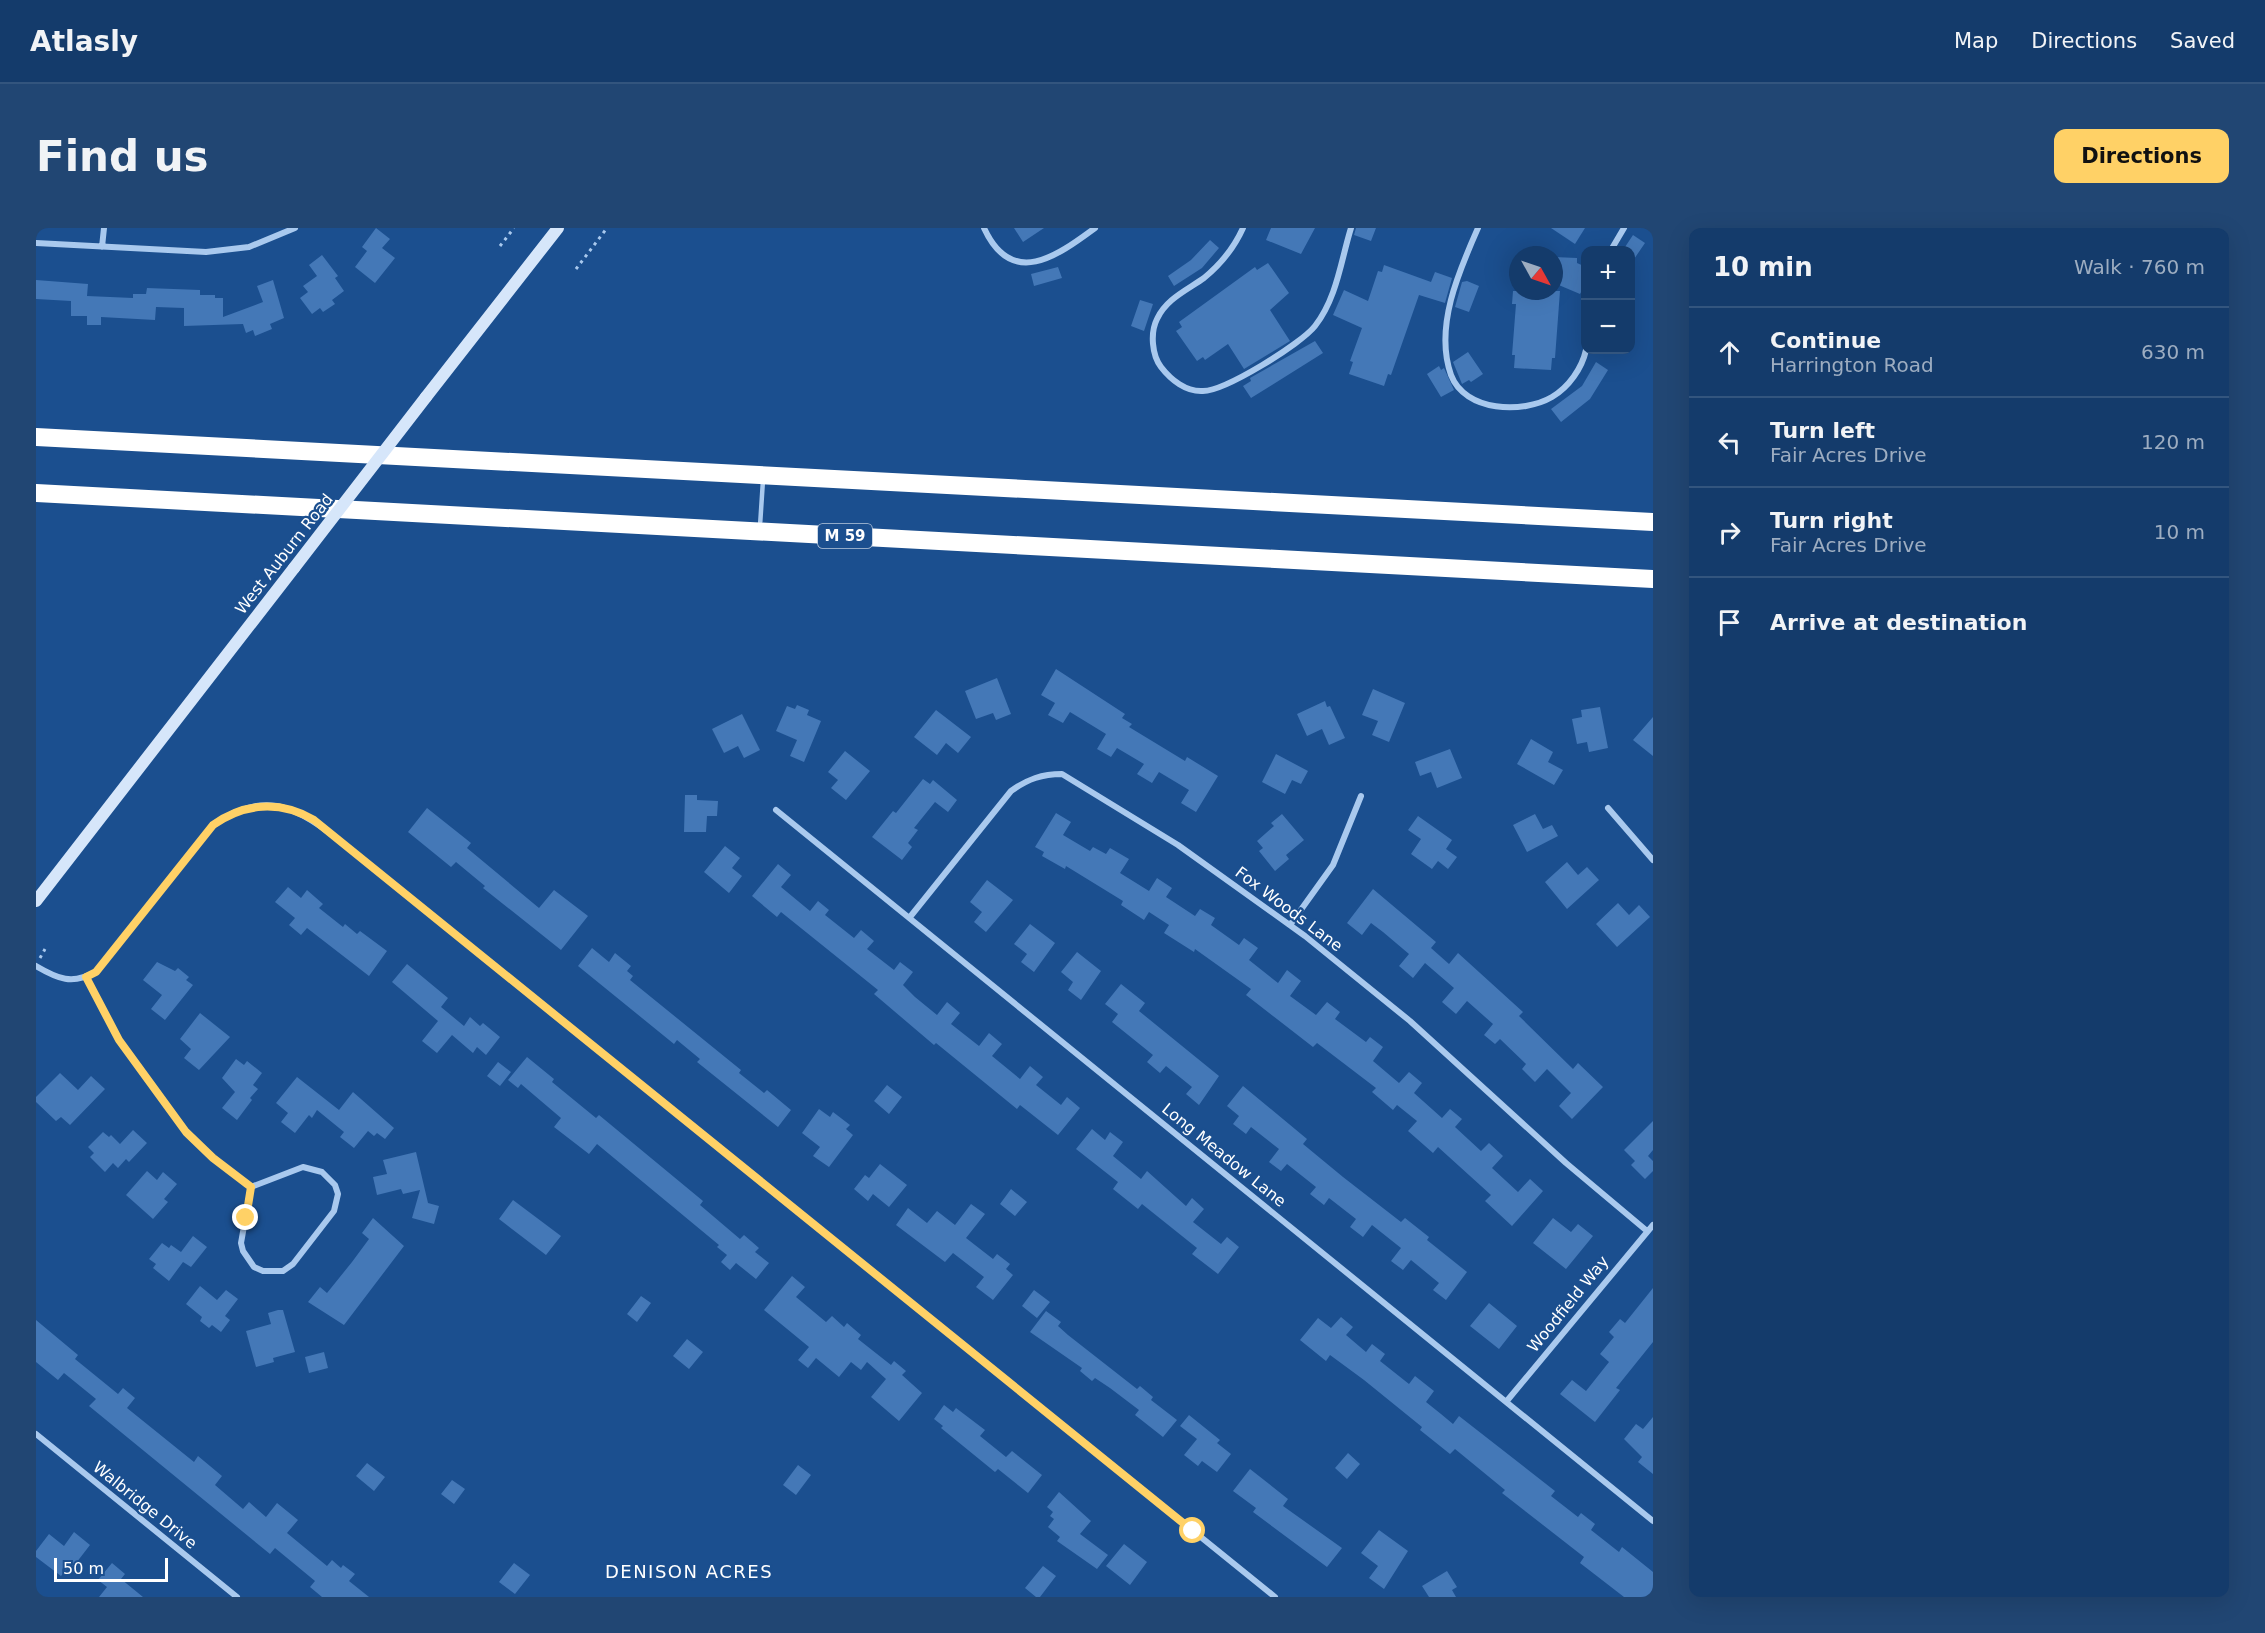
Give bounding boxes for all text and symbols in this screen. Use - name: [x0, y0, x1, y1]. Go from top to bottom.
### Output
- text: Atlasly: [30, 25, 138, 58]
- text: Map: [1954, 29, 1998, 53]
- text: Directions: [2031, 29, 2137, 53]
- text: Saved: [2170, 29, 2235, 53]
- button: Directions: [2054, 129, 2229, 183]
- text: Find us: [36, 132, 209, 181]
- north arrow: [1509, 246, 1563, 300]
- map controls: [1581, 246, 1635, 354]
- button: +: [1581, 246, 1635, 300]
- text: 10 min: [1713, 252, 1813, 282]
- text: Walk · 760 m: [2074, 255, 2205, 279]
- button: −: [1581, 300, 1635, 354]
- text: Continue: [1770, 328, 1881, 353]
- icon: ahead: [1713, 336, 1746, 369]
- text: 630 m: [2141, 340, 2205, 364]
- text: Harrington Road: [1770, 353, 1934, 377]
- text: Turn left: [1770, 418, 1875, 443]
- icon: left: [1713, 426, 1746, 459]
- text: 120 m: [2141, 430, 2205, 454]
- text: Fair Acres Drive: [1770, 443, 1927, 467]
- street label: West Auburn Road: [231, 490, 337, 618]
- text: Turn right: [1770, 508, 1893, 533]
- icon: right: [1713, 516, 1746, 549]
- text: 10 m: [2154, 520, 2205, 544]
- road number: M 59: [818, 524, 872, 548]
- text: Fair Acres Drive: [1770, 533, 1927, 557]
- icon: arrive: [1713, 606, 1746, 639]
- text: Arrive at destination: [1770, 610, 2027, 635]
- street label: Fox Woods Lane: [1232, 863, 1346, 955]
- street label: Long Meadow Lane: [1158, 1099, 1290, 1211]
- route end: [232, 1204, 258, 1230]
- street label: Woodfield Way: [1523, 1252, 1613, 1356]
- street label: Walbridge Drive: [89, 1457, 201, 1553]
- route start: [1179, 1517, 1205, 1543]
- scale bar: [54, 1555, 168, 1582]
- text: 50 m: [63, 1559, 104, 1578]
- district label: DENISON ACRES: [605, 1561, 773, 1582]

